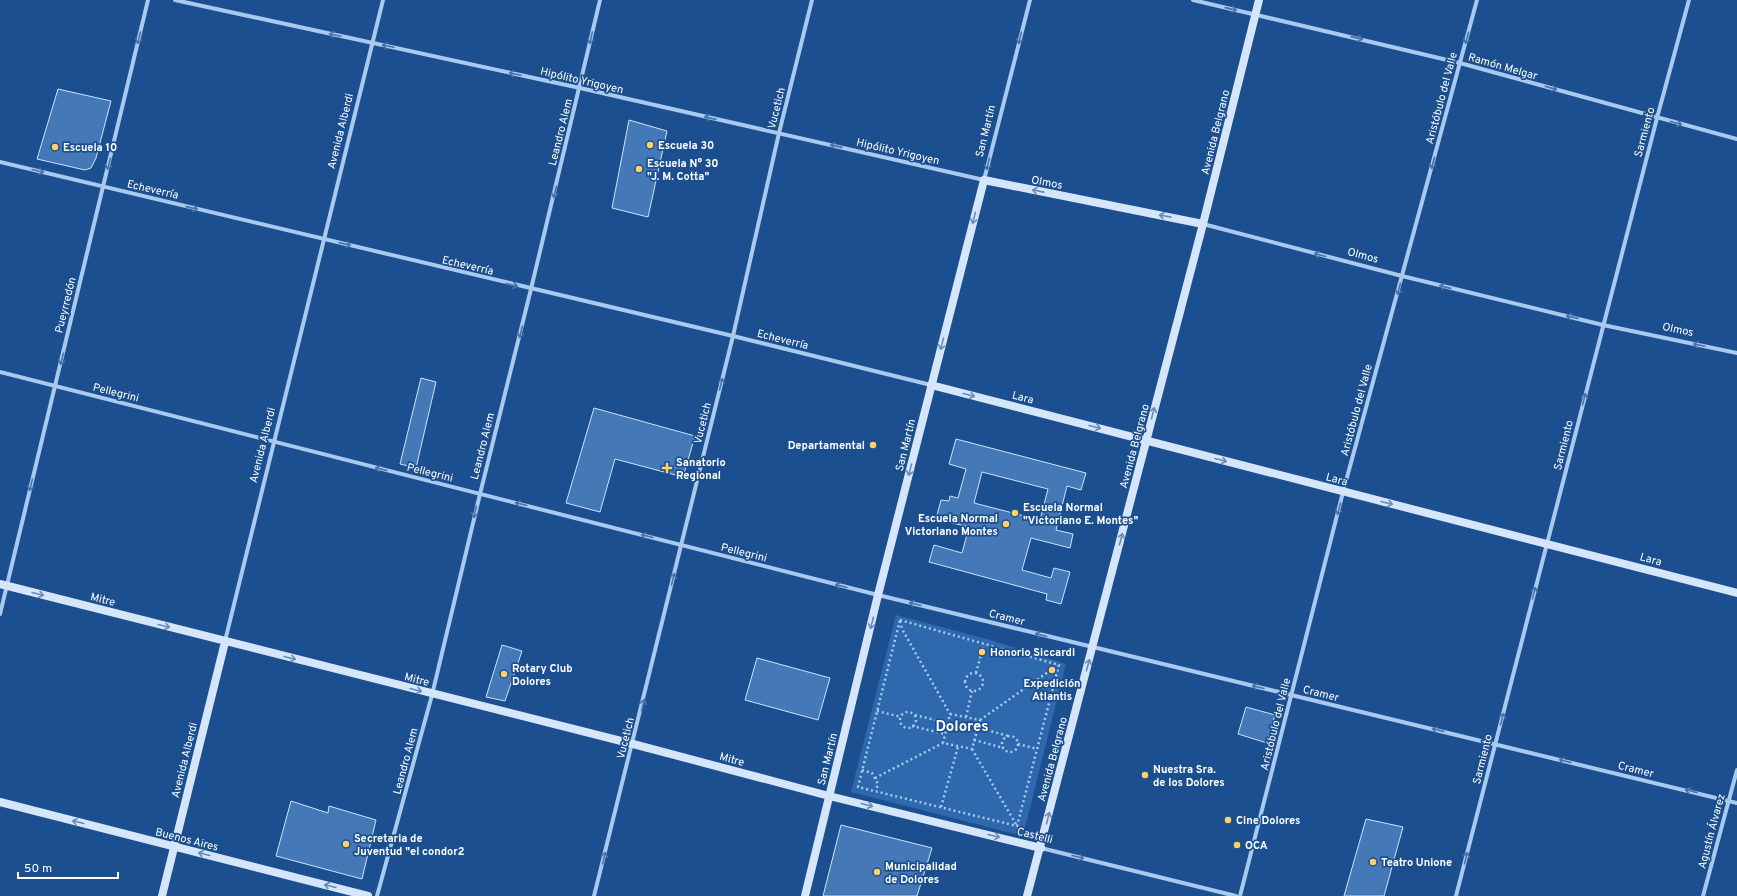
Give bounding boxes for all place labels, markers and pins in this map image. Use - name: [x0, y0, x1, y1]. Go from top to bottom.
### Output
- place label: Escuela 30: [658, 139, 714, 153]
- marker: Escuela 30: [645, 140, 655, 150]
- place label: Escuela 10: [63, 141, 117, 155]
- marker: Escuela 10: [50, 142, 60, 152]
- place label: Escuela N° 30 "J. M. Cotta": [647, 157, 718, 184]
- marker: Escuela N° 30 "J. M. Cotta": [634, 164, 644, 174]
- place label: Departamental: [788, 439, 865, 453]
- marker: Departamental: [868, 440, 878, 450]
- place label: Sanatorio Regional: [676, 456, 726, 483]
- marker: Sanatorio Regional: [661, 462, 673, 474]
- place label: Escuela Normal "Victoriano E. Montes": [1023, 501, 1139, 528]
- marker: Escuela Normal "Victoriano E. Montes": [1010, 508, 1020, 518]
- place label: Escuela Normal Victoriano Montes: [905, 512, 998, 539]
- marker: Escuela Normal Victoriano Montes: [1001, 519, 1011, 529]
- place label: Honorio Siccardi: [990, 646, 1075, 660]
- marker: Honorio Siccardi: [977, 647, 987, 657]
- place label: Rotary Club Dolores: [512, 662, 573, 689]
- marker: Expedición Atlantis: [1047, 665, 1057, 675]
- marker: Rotary Club Dolores: [499, 669, 509, 679]
- place label: Expedición Atlantis: [1023, 677, 1081, 704]
- place label: Nuestra Sra. de los Dolores: [1153, 763, 1225, 790]
- marker: Nuestra Sra. de los Dolores: [1140, 770, 1150, 780]
- place label: Cine Dolores: [1236, 814, 1301, 828]
- marker: Cine Dolores: [1223, 815, 1233, 825]
- place label: Secretaria de Juventud "el condor2: [354, 832, 465, 859]
- marker: Secretaria de Juventud "el condor2: [341, 839, 351, 849]
- place label: OCA: [1245, 839, 1268, 853]
- marker: OCA: [1232, 840, 1242, 850]
- place label: Teatro Unione: [1381, 856, 1452, 870]
- marker: Teatro Unione: [1368, 857, 1378, 867]
- place label: Municipalidad de Dolores: [885, 860, 957, 887]
- marker: Municipalidad de Dolores: [872, 867, 882, 877]

